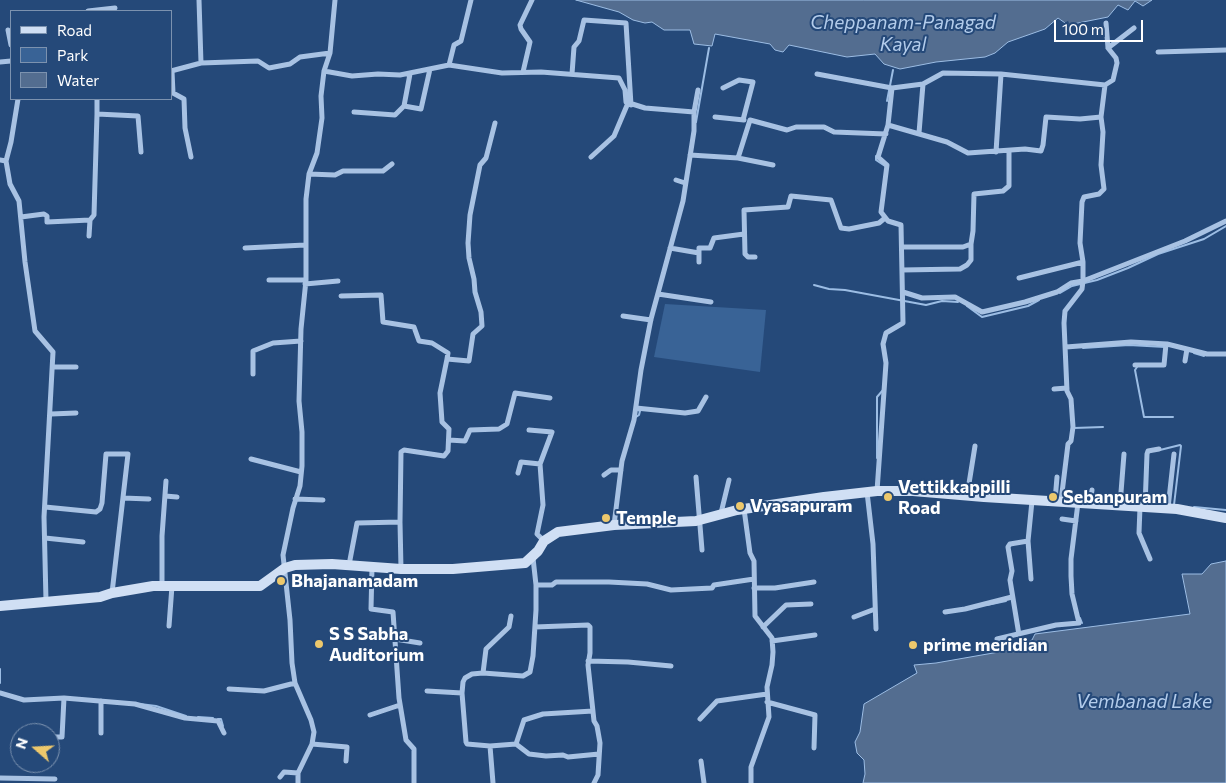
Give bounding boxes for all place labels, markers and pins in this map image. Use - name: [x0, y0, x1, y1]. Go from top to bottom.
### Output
- place label: Vettikkappilli Road: [898, 476, 1010, 518]
- place label: Sebanpuram: [1063, 486, 1167, 508]
- marker: Vettikkappilli Road: [882, 491, 894, 503]
- marker: Sebanpuram: [1047, 491, 1059, 503]
- place label: Vyasapuram: [750, 495, 853, 517]
- marker: Vyasapuram: [734, 500, 746, 512]
- place label: Temple: [616, 507, 677, 529]
- marker: Temple: [600, 512, 612, 524]
- place label: Bhajanamadam: [291, 570, 418, 592]
- marker: Bhajanamadam: [275, 575, 287, 587]
- place label: S S Sabha Auditorium: [329, 623, 424, 666]
- place label: prime meridian: [923, 634, 1048, 656]
- marker: S S Sabha Auditorium: [313, 638, 325, 650]
- marker: prime meridian: [907, 639, 919, 651]

